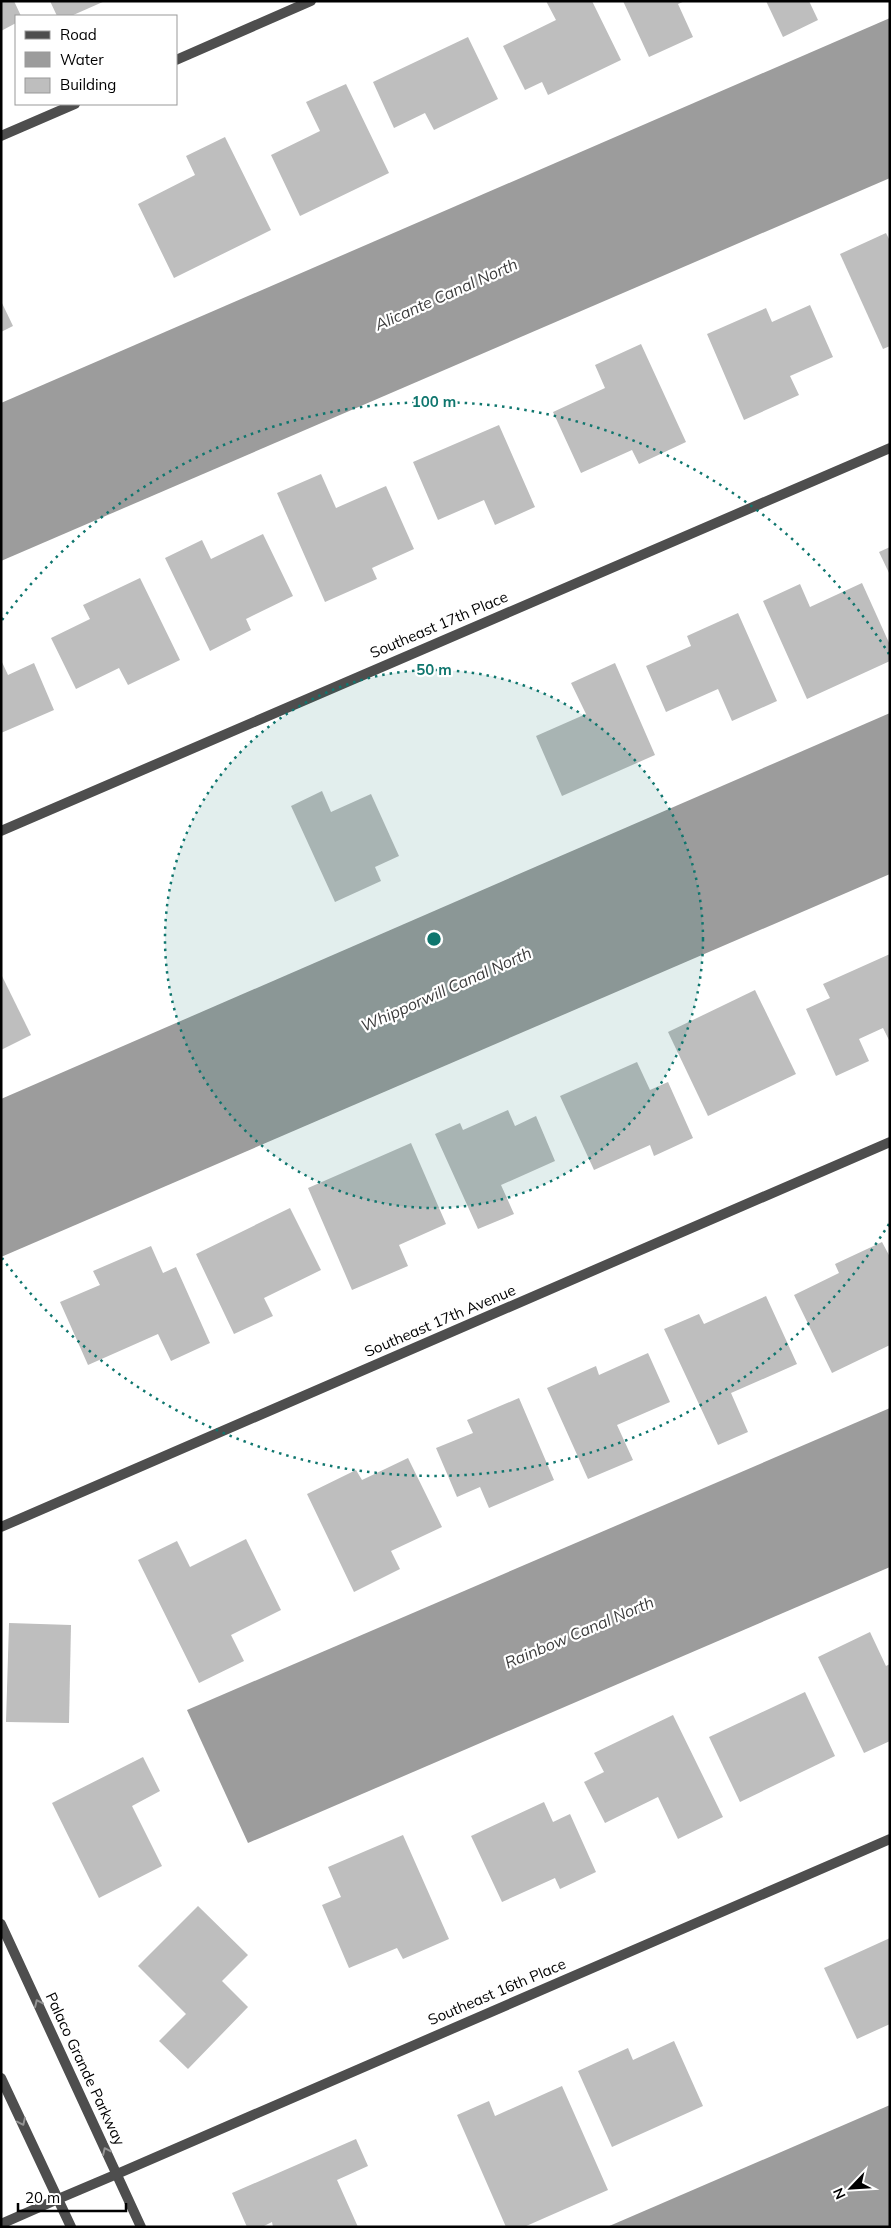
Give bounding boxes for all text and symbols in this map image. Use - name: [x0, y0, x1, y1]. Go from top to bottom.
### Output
- legend: [15, 15, 178, 105]
- text: Road: [60, 25, 97, 44]
- text: Water: [60, 50, 104, 69]
- text: Building: [60, 75, 116, 94]
- water label: Alicante Canal North: [371, 254, 520, 335]
- text: 100 m: [412, 392, 456, 411]
- street label: Southeast 17th Place: [367, 587, 511, 662]
- text: 50 m: [416, 660, 452, 679]
- centre of rings: [425, 930, 443, 948]
- water label: Whipporwill Canal North: [358, 942, 534, 1036]
- street label: Southeast 17th Avenue: [361, 1280, 518, 1361]
- water label: Rainbow Canal North: [501, 1592, 657, 1672]
- street label: Southeast 16th Place: [425, 1954, 569, 2029]
- street label: Palaco Grande Parkway: [42, 1989, 129, 2149]
- one-way arrow: [34, 1999, 44, 2008]
- one-way arrow: [16, 2117, 26, 2126]
- one-way arrow: [102, 2147, 113, 2156]
- north arrow: [826, 2163, 876, 2213]
- scale bar: [18, 2180, 125, 2212]
- text: N: [829, 2185, 850, 2202]
- text: 20 m: [25, 2188, 60, 2207]

